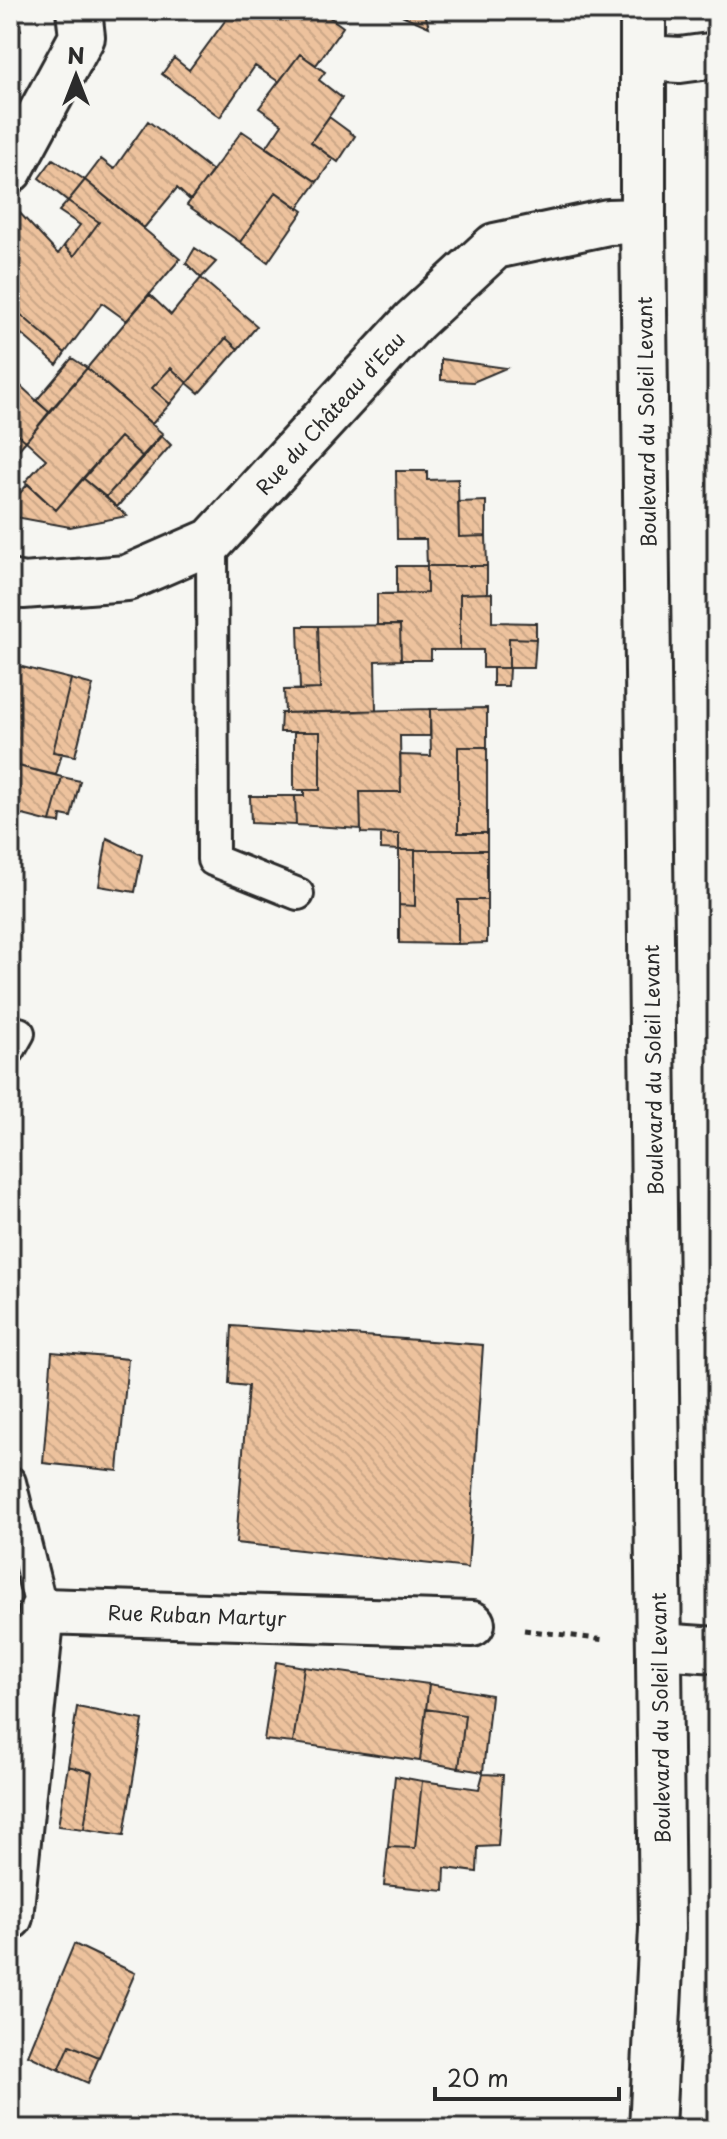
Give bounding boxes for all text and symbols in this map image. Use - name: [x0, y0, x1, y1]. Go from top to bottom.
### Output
- north arrow: [36, 36, 116, 116]
- text: N: [67, 38, 85, 71]
- street label: Boulevard du Soleil Levant: [629, 296, 663, 548]
- street label: Rue du Château d'Eau: [248, 325, 412, 501]
- street label: Boulevard du Soleil Levant: [636, 944, 670, 1196]
- street label: Boulevard du Soleil Levant: [643, 1592, 677, 1844]
- street label: Rue Ruban Martyr: [107, 1597, 287, 1633]
- scale bar: [435, 2051, 619, 2101]
- text: 20 m: [447, 2059, 509, 2095]

